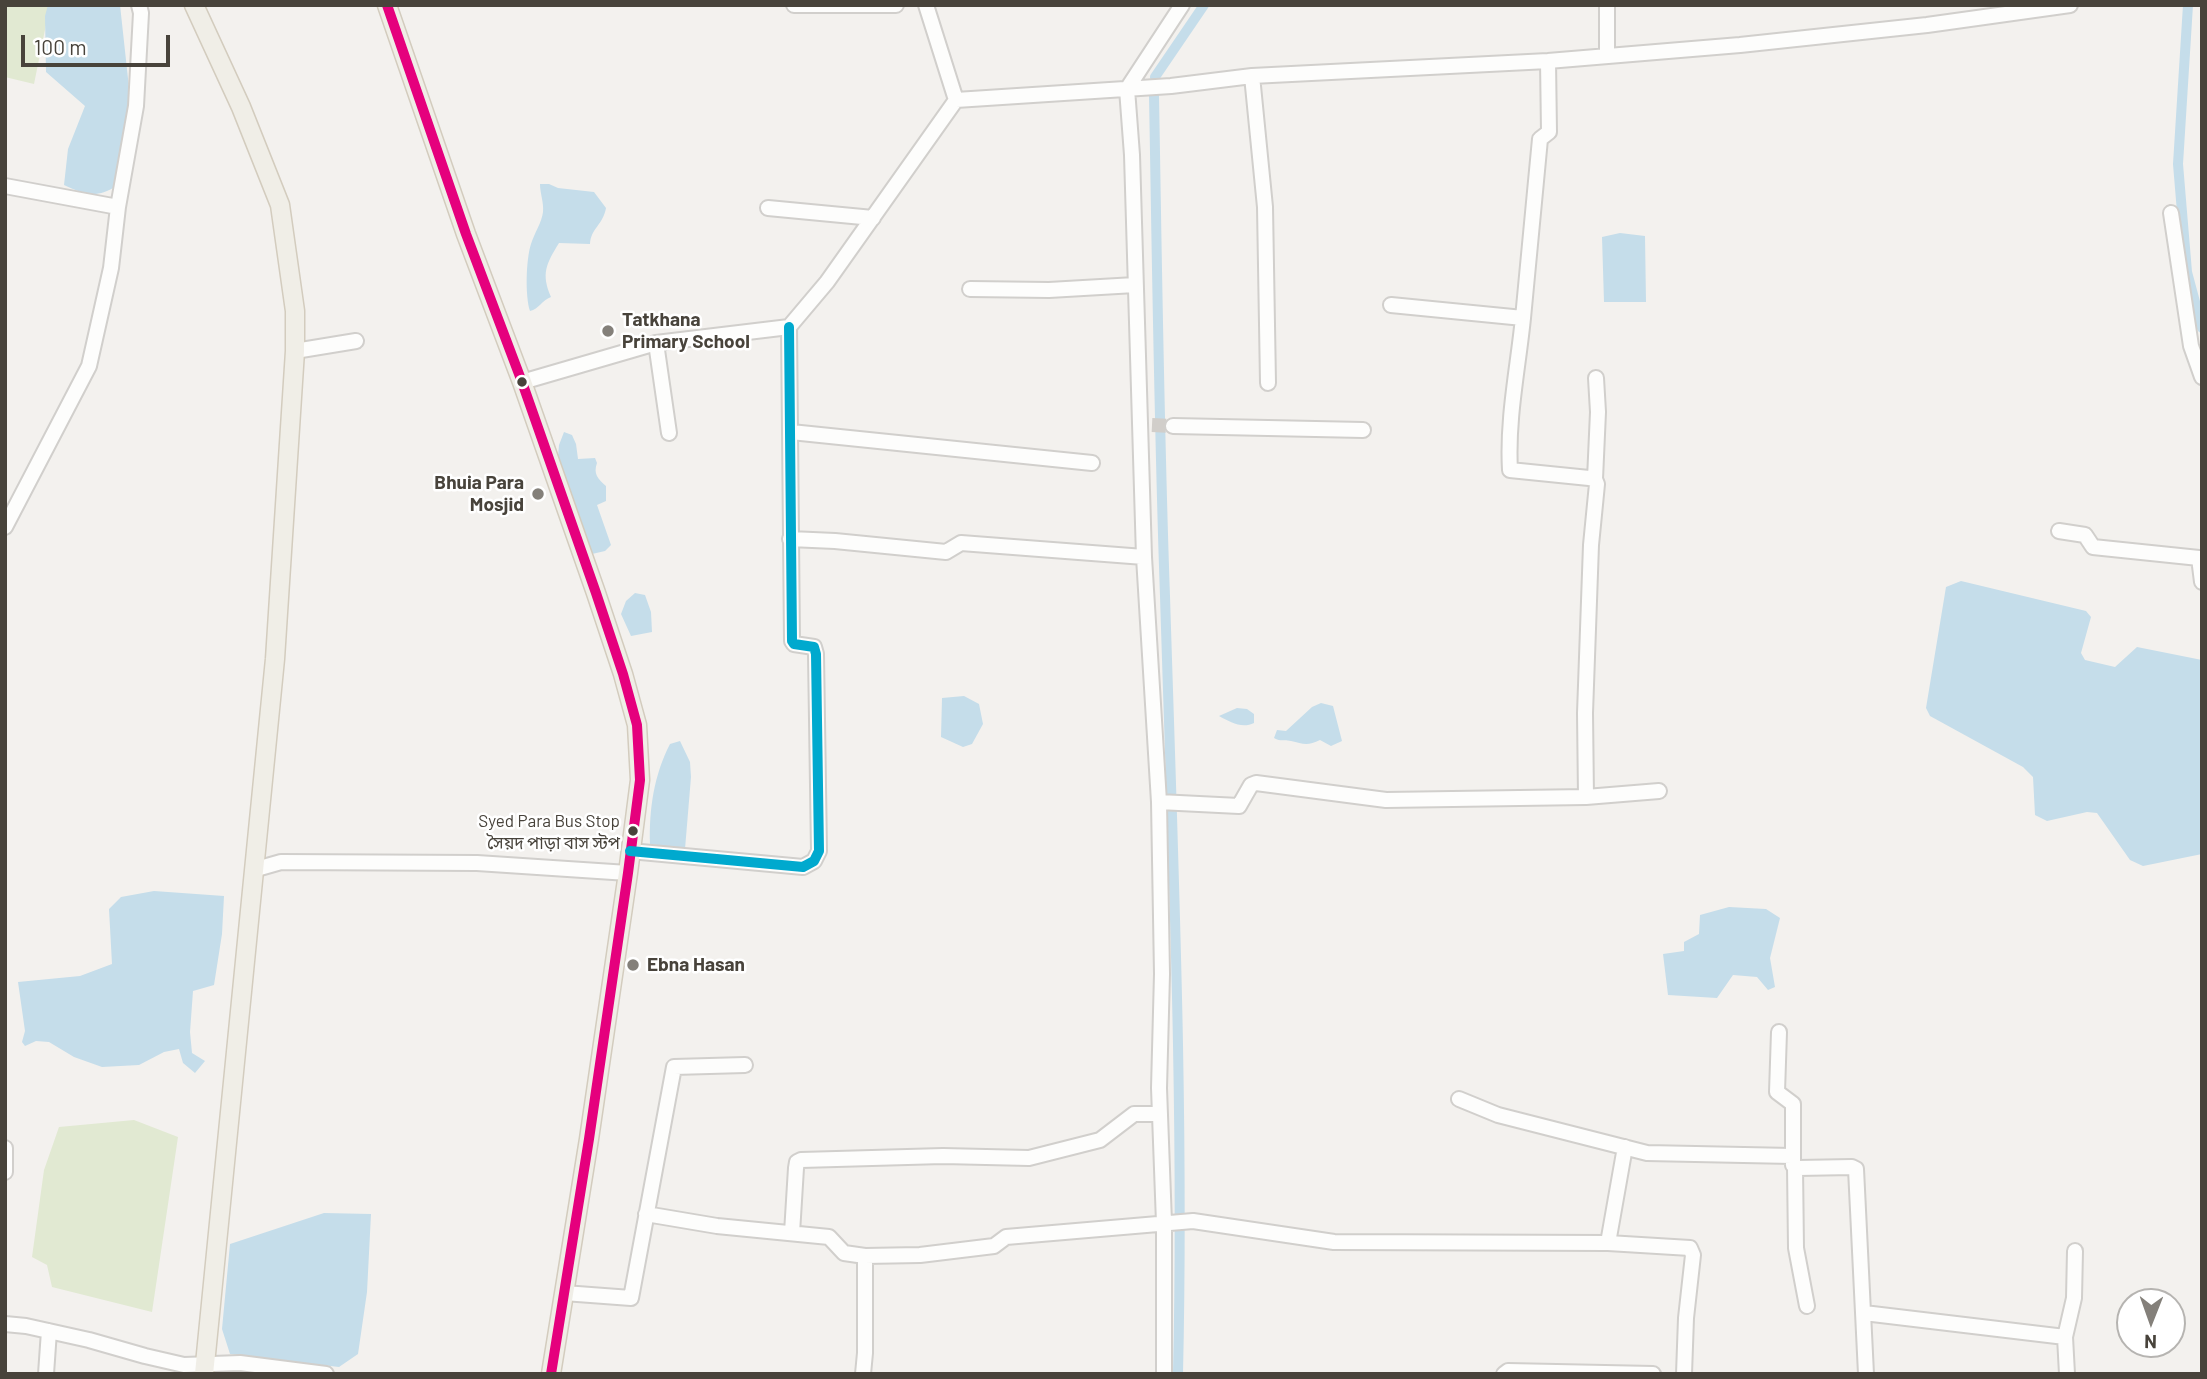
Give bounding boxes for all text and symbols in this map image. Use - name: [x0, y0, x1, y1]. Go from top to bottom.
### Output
- scale bar: [24, 21, 173, 65]
- text: 100 m: [34, 34, 87, 59]
- place label: Tatkhana Primary School: [622, 309, 750, 353]
- marker: Tatkhana Primary School: [600, 323, 616, 339]
- unlabelled marker: [515, 375, 529, 389]
- place label: Bhuia Para Mosjid: [434, 472, 524, 516]
- marker: Bhuia Para Mosjid: [530, 486, 546, 502]
- place label: Syed Para Bus Stop সৈয়দ পাড়া বাস স্টপ: [478, 811, 620, 851]
- marker: Syed Para Bus Stop সৈয়দ পাড়া বাস স্টপ: [626, 824, 640, 838]
- place label: Ebna Hasan: [647, 954, 745, 976]
- marker: Ebna Hasan: [625, 957, 641, 973]
- north arrow: [2116, 1288, 2186, 1358]
- text: N: [2144, 1331, 2157, 1354]

